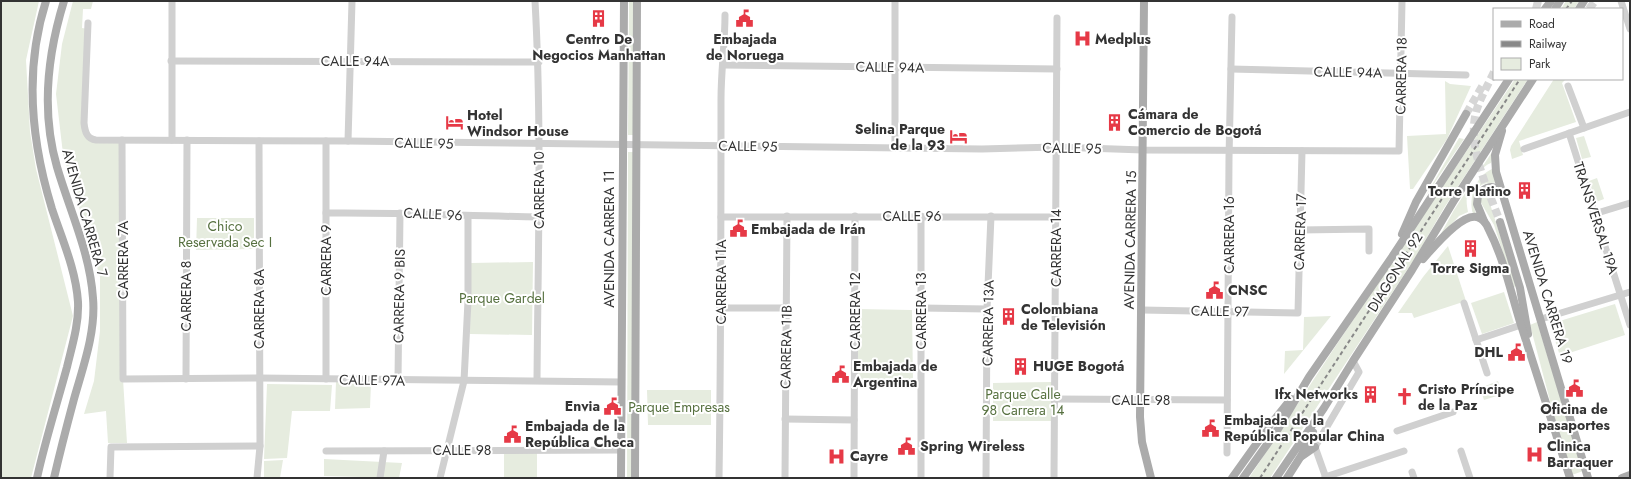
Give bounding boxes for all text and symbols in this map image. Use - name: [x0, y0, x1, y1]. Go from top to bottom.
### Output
- legend: [1493, 8, 1623, 80]
- building icon: Centro De Negocios Manhattan: [589, 9, 609, 29]
- public building icon: Embajada de Noruega: [735, 9, 755, 29]
- text: Road: [1529, 15, 1555, 33]
- place label: Centro De Negocios Manhattan: [532, 29, 666, 65]
- place label: Embajada de Noruega: [706, 29, 784, 65]
- hospital icon: Medplus: [1072, 29, 1092, 49]
- place label: Medplus: [1095, 29, 1152, 49]
- text: Railway: [1529, 35, 1567, 53]
- street label: CARRERA 18: [1390, 37, 1412, 115]
- street label: CALLE 94A: [321, 51, 390, 71]
- text: Park: [1529, 55, 1551, 73]
- street label: CALLE 94A: [856, 56, 925, 78]
- street label: CALLE 94A: [1314, 61, 1383, 83]
- place label: Cámara de Comercio de Bogotá: [1128, 104, 1262, 140]
- place label: Hotel Windsor House: [467, 105, 569, 141]
- building icon: Cámara de Comercio de Bogotá: [1105, 112, 1125, 132]
- hotel icon: Hotel Windsor House: [444, 113, 464, 133]
- place label: Selina Parque de la 93: [855, 119, 945, 155]
- hotel icon: Selina Parque de la 93: [948, 127, 968, 147]
- street label: CALLE 95: [394, 132, 454, 154]
- street label: CALLE 95: [718, 135, 778, 157]
- street label: CALLE 95: [1042, 137, 1102, 159]
- street label: AVENIDA CARRERA 7: [57, 147, 113, 280]
- street label: CARRERA 10: [529, 151, 549, 229]
- street label: TRANSVERSAL 19A: [1568, 159, 1624, 277]
- street label: AVENIDA CARRERA 11: [599, 170, 619, 308]
- street label: AVENIDA CARRERA 15: [1119, 170, 1141, 310]
- place label: Torre Platino: [1428, 181, 1511, 201]
- building icon: Torre Platino: [1514, 181, 1534, 201]
- street label: CARRERA 17: [1289, 193, 1311, 271]
- street label: CARRERA 16: [1219, 196, 1239, 274]
- street label: CALLE 96: [403, 202, 463, 226]
- street label: CALLE 96: [882, 206, 942, 226]
- street label: CARRERA 14: [1046, 209, 1066, 287]
- park label: Chico Reservada Sec I: [178, 216, 272, 252]
- public building icon: Embajada de Irán: [728, 219, 748, 239]
- place label: Embajada de Irán: [751, 219, 866, 239]
- street label: CARRERA 7A: [113, 220, 133, 299]
- street label: CARRERA 9: [316, 224, 336, 296]
- street label: AVENIDA CARRERA 19: [1518, 227, 1578, 367]
- street label: DIAGONAL 92: [1363, 228, 1427, 316]
- building icon: Torre Sigma: [1460, 238, 1480, 258]
- street label: CARRERA 11A: [711, 239, 731, 325]
- street label: CARRERA 9 BIS: [388, 248, 410, 343]
- place label: Torre Sigma: [1431, 258, 1509, 278]
- street label: CARRERA 8: [176, 261, 196, 331]
- street label: CARRERA 8A: [249, 268, 269, 349]
- street label: CARRERA 12: [845, 272, 865, 350]
- street label: CARRERA 13: [911, 272, 931, 350]
- street label: CARRERA 13A: [977, 279, 999, 366]
- public building icon: CNSC: [1205, 280, 1225, 300]
- place label: CNSC: [1228, 280, 1268, 300]
- park label: Parque Gardel: [459, 288, 545, 308]
- place label: Colombiana de Televisión: [1021, 299, 1106, 335]
- street label: CALLE 97: [1191, 300, 1250, 322]
- street label: CARRERA 11B: [775, 305, 797, 389]
- building icon: Colombiana de Televisión: [998, 307, 1018, 327]
- place label: DHL: [1474, 342, 1504, 362]
- public building icon: DHL: [1506, 342, 1526, 362]
- place label: Embajada de Argentina: [852, 356, 938, 392]
- building icon: HUGE Bogotá: [1010, 356, 1030, 376]
- place label: HUGE Bogotá: [1033, 356, 1124, 376]
- public building icon: Embajada de Argentina: [830, 364, 850, 384]
- street label: CALLE 97A: [339, 369, 406, 391]
- place label: Cristo Príncipe de la Paz: [1418, 379, 1514, 415]
- public building icon: Oficina de pasaportes: [1564, 379, 1584, 399]
- park label: Parque Calle 98 Carrera 14: [981, 384, 1065, 420]
- place label: Ifx Networks: [1275, 384, 1359, 404]
- building icon: Ifx Networks: [1361, 384, 1381, 404]
- church icon: Cristo Príncipe de la Paz: [1395, 387, 1415, 407]
- street label: CALLE 98: [1112, 390, 1170, 410]
- place label: Envia: [565, 396, 600, 416]
- public building icon: Envia: [603, 396, 623, 416]
- park label: Parque Empresas: [628, 397, 730, 417]
- place label: Oficina de pasaportes: [1538, 399, 1610, 435]
- place label: Embajada de la República Popular China: [1224, 410, 1384, 446]
- place label: Embajada de la República Checa: [525, 416, 634, 452]
- public building icon: Embajada de la República Popular China: [1201, 418, 1221, 438]
- public building icon: Embajada de la República Checa: [502, 424, 522, 444]
- public building icon: Spring Wireless: [897, 436, 917, 456]
- place label: Spring Wireless: [920, 436, 1025, 456]
- place label: Clinica Barraquer: [1547, 436, 1614, 472]
- street label: CALLE 98: [433, 440, 491, 460]
- hospital icon: Clinica Barraquer: [1524, 444, 1544, 464]
- hospital icon: Cayre: [827, 446, 847, 466]
- place label: Cayre: [850, 446, 888, 466]

